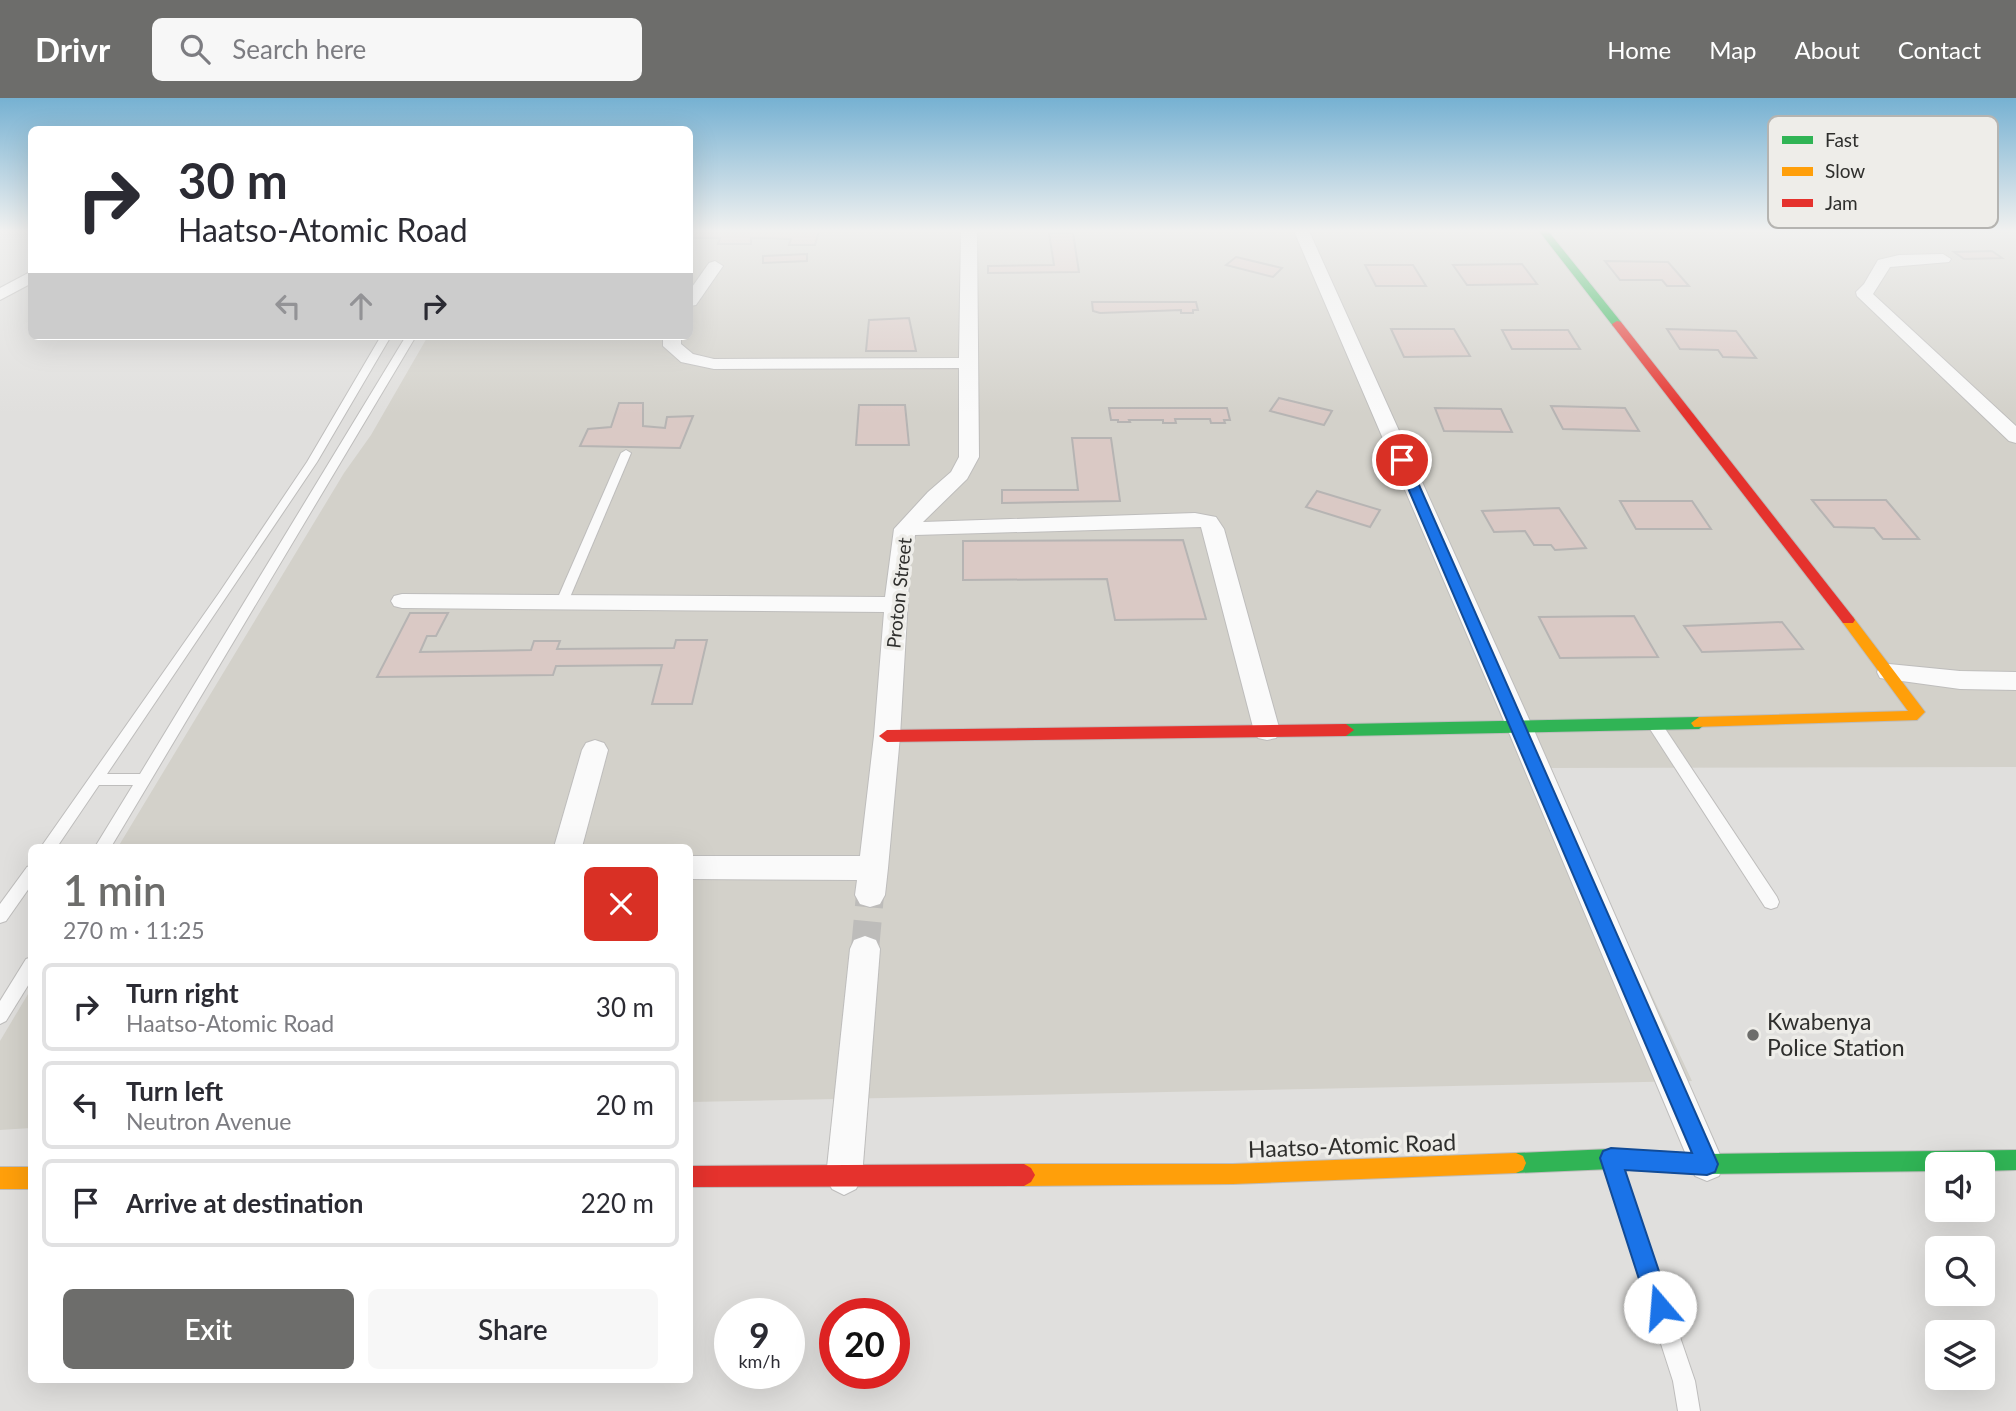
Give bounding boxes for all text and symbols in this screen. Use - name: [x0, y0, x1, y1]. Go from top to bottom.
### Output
- search box: [152, 18, 642, 81]
- text: Drivr: [35, 29, 110, 69]
- icon: search: [176, 30, 214, 68]
- text: Search here: [232, 33, 366, 65]
- text: Home: [1607, 35, 1671, 64]
- text: Map: [1709, 35, 1757, 64]
- text: About: [1795, 35, 1860, 64]
- text: Contact: [1898, 35, 1981, 64]
- legend: [1768, 116, 1998, 228]
- text: Fast: [1825, 128, 1859, 151]
- text: 30 m: [178, 151, 288, 209]
- icon: right: [63, 154, 154, 245]
- text: Slow: [1825, 159, 1865, 182]
- text: Jam: [1825, 191, 1858, 214]
- text: Haatso-Atomic Road: [178, 210, 468, 249]
- icon: left: [269, 287, 307, 325]
- icon: ahead: [342, 287, 380, 325]
- icon: right: [415, 287, 453, 325]
- pin: [1372, 430, 1432, 490]
- icon: arrive: [1383, 441, 1421, 479]
- street label: Proton Street: [881, 536, 916, 650]
- text: 1 min: [63, 865, 167, 915]
- button: close: [584, 867, 658, 941]
- text: 270 m · 11:25: [63, 916, 205, 944]
- text: Turn right: [126, 977, 239, 1009]
- icon: right: [67, 988, 105, 1026]
- text: 30 m: [596, 991, 654, 1023]
- place label: Kwabenya Police Station: [1767, 1007, 1905, 1061]
- text: Haatso-Atomic Road: [126, 1009, 334, 1037]
- marker: Kwabenya Police Station: [1745, 1027, 1761, 1043]
- text: Turn left: [126, 1075, 223, 1107]
- icon: left: [67, 1086, 105, 1124]
- text: 20 m: [596, 1089, 654, 1121]
- text: Neutron Avenue: [126, 1107, 291, 1135]
- street label: Haatso-Atomic Road: [1247, 1127, 1456, 1163]
- map controls: [1925, 1152, 1995, 1390]
- button: sound: [1925, 1152, 1995, 1222]
- icon: arrive: [67, 1184, 105, 1222]
- text: Arrive at destination: [126, 1187, 363, 1219]
- text: 220 m: [581, 1187, 654, 1219]
- button: search: [1925, 1236, 1995, 1306]
- position arrow: [1623, 1270, 1697, 1344]
- button: Exit: [63, 1289, 354, 1369]
- button: Share: [368, 1289, 658, 1369]
- speed limit sign: 20: [819, 1298, 910, 1389]
- text: 9: [749, 1313, 770, 1355]
- button: layers: [1925, 1320, 1995, 1390]
- text: km/h: [738, 1350, 781, 1372]

